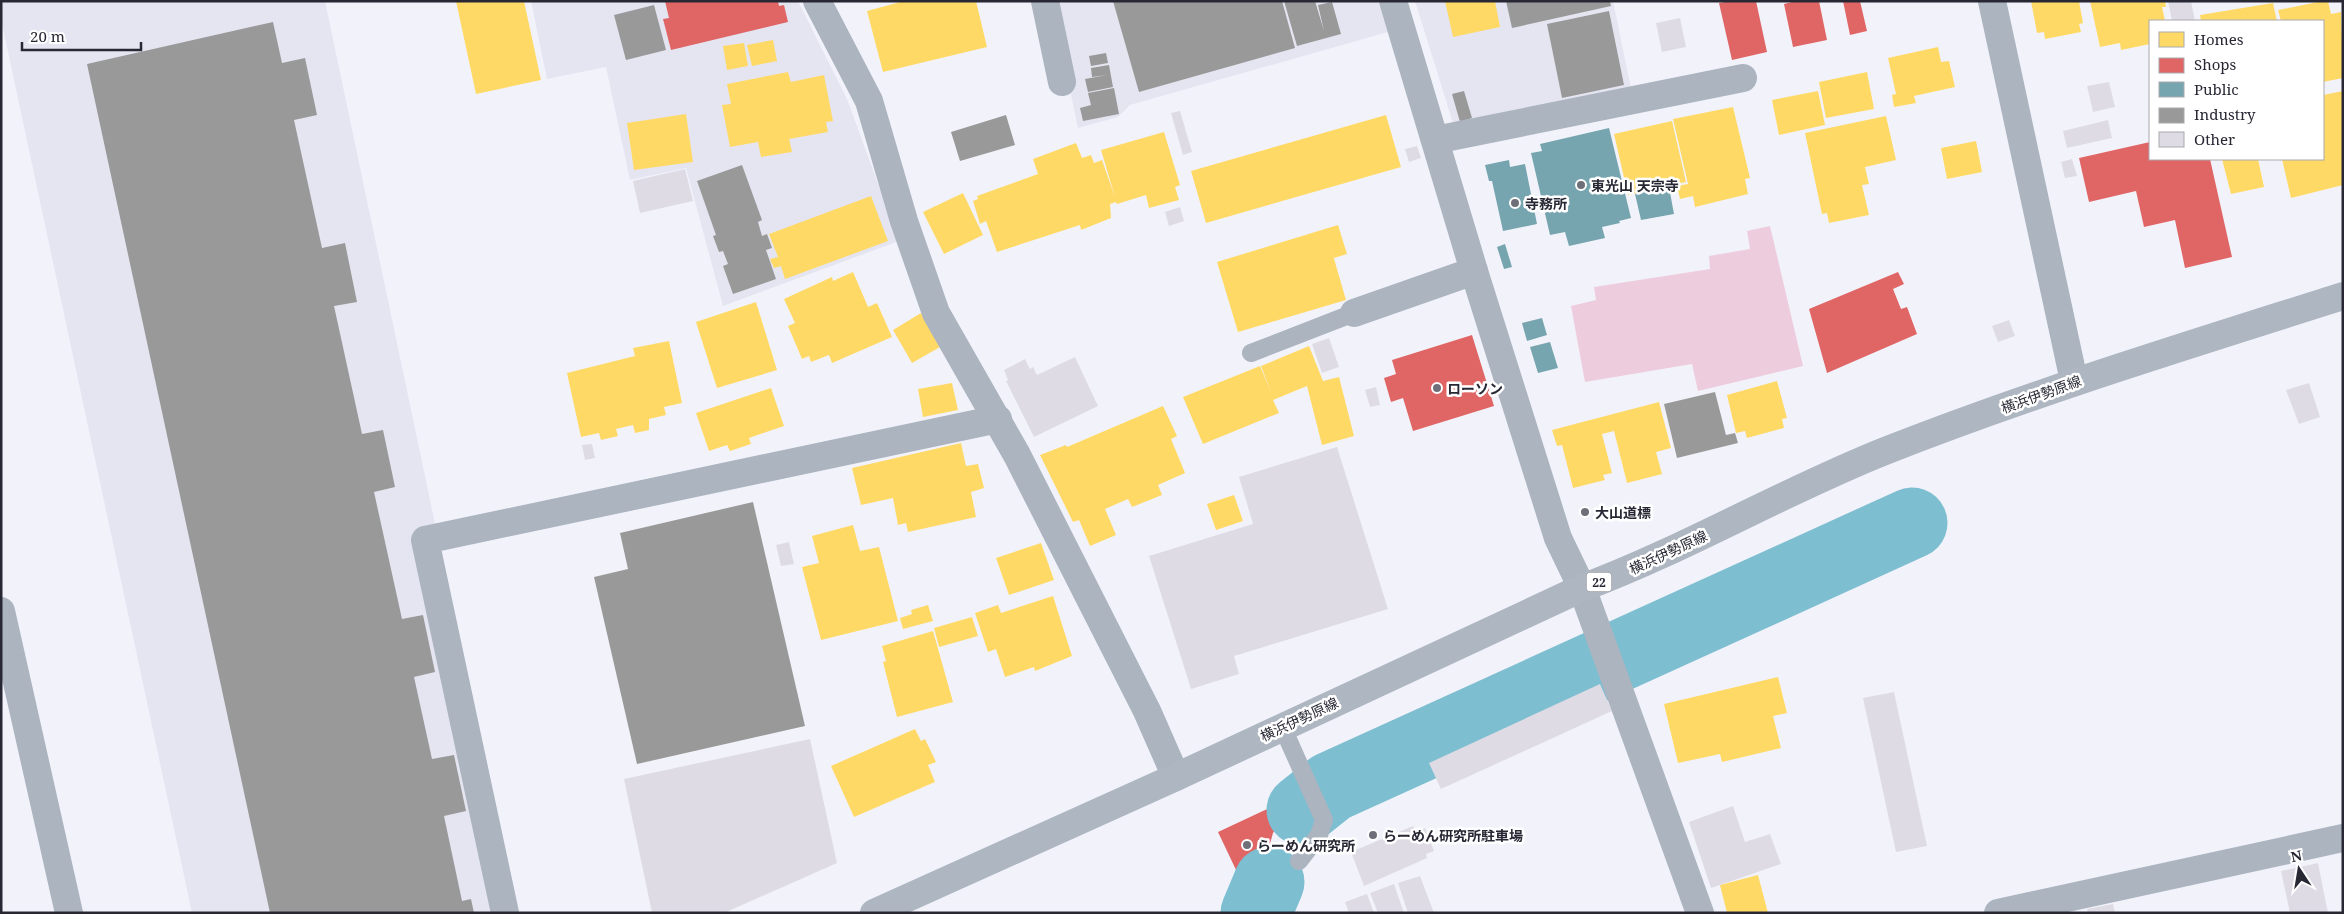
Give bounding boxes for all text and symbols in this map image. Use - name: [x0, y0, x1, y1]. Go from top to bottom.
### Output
- scale bar: [22, 20, 141, 52]
- legend: [2149, 20, 2324, 160]
- text: 20 m: [30, 26, 65, 46]
- text: Homes: [2194, 29, 2244, 49]
- text: Shops: [2194, 54, 2237, 74]
- text: Public: [2194, 79, 2239, 99]
- text: Industry: [2194, 104, 2256, 124]
- text: Other: [2194, 129, 2235, 149]
- place label: 東光山 天宗寺: [1591, 176, 1679, 195]
- marker: 東光山 天宗寺: [1575, 179, 1587, 191]
- place label: 寺務所: [1525, 194, 1567, 213]
- marker: 寺務所: [1509, 197, 1521, 209]
- street label: 横浜伊勢原線: [1998, 371, 2084, 417]
- place label: ローソン: [1447, 379, 1503, 398]
- marker: ローソン: [1431, 382, 1443, 394]
- place label: 大山道標: [1595, 503, 1651, 522]
- marker: 大山道標: [1579, 506, 1591, 518]
- street label: 横浜伊勢原線: [1626, 526, 1710, 578]
- road number: 22: [1586, 572, 1612, 592]
- street label: 横浜伊勢原線: [1257, 693, 1341, 745]
- place label: らーめん研究所駐車場: [1383, 826, 1523, 845]
- marker: らーめん研究所駐車場: [1367, 829, 1379, 841]
- place label: らーめん研究所: [1257, 836, 1355, 855]
- marker: らーめん研究所: [1241, 839, 1253, 851]
- north arrow: [2274, 844, 2324, 894]
- text: N: [2289, 845, 2304, 866]

